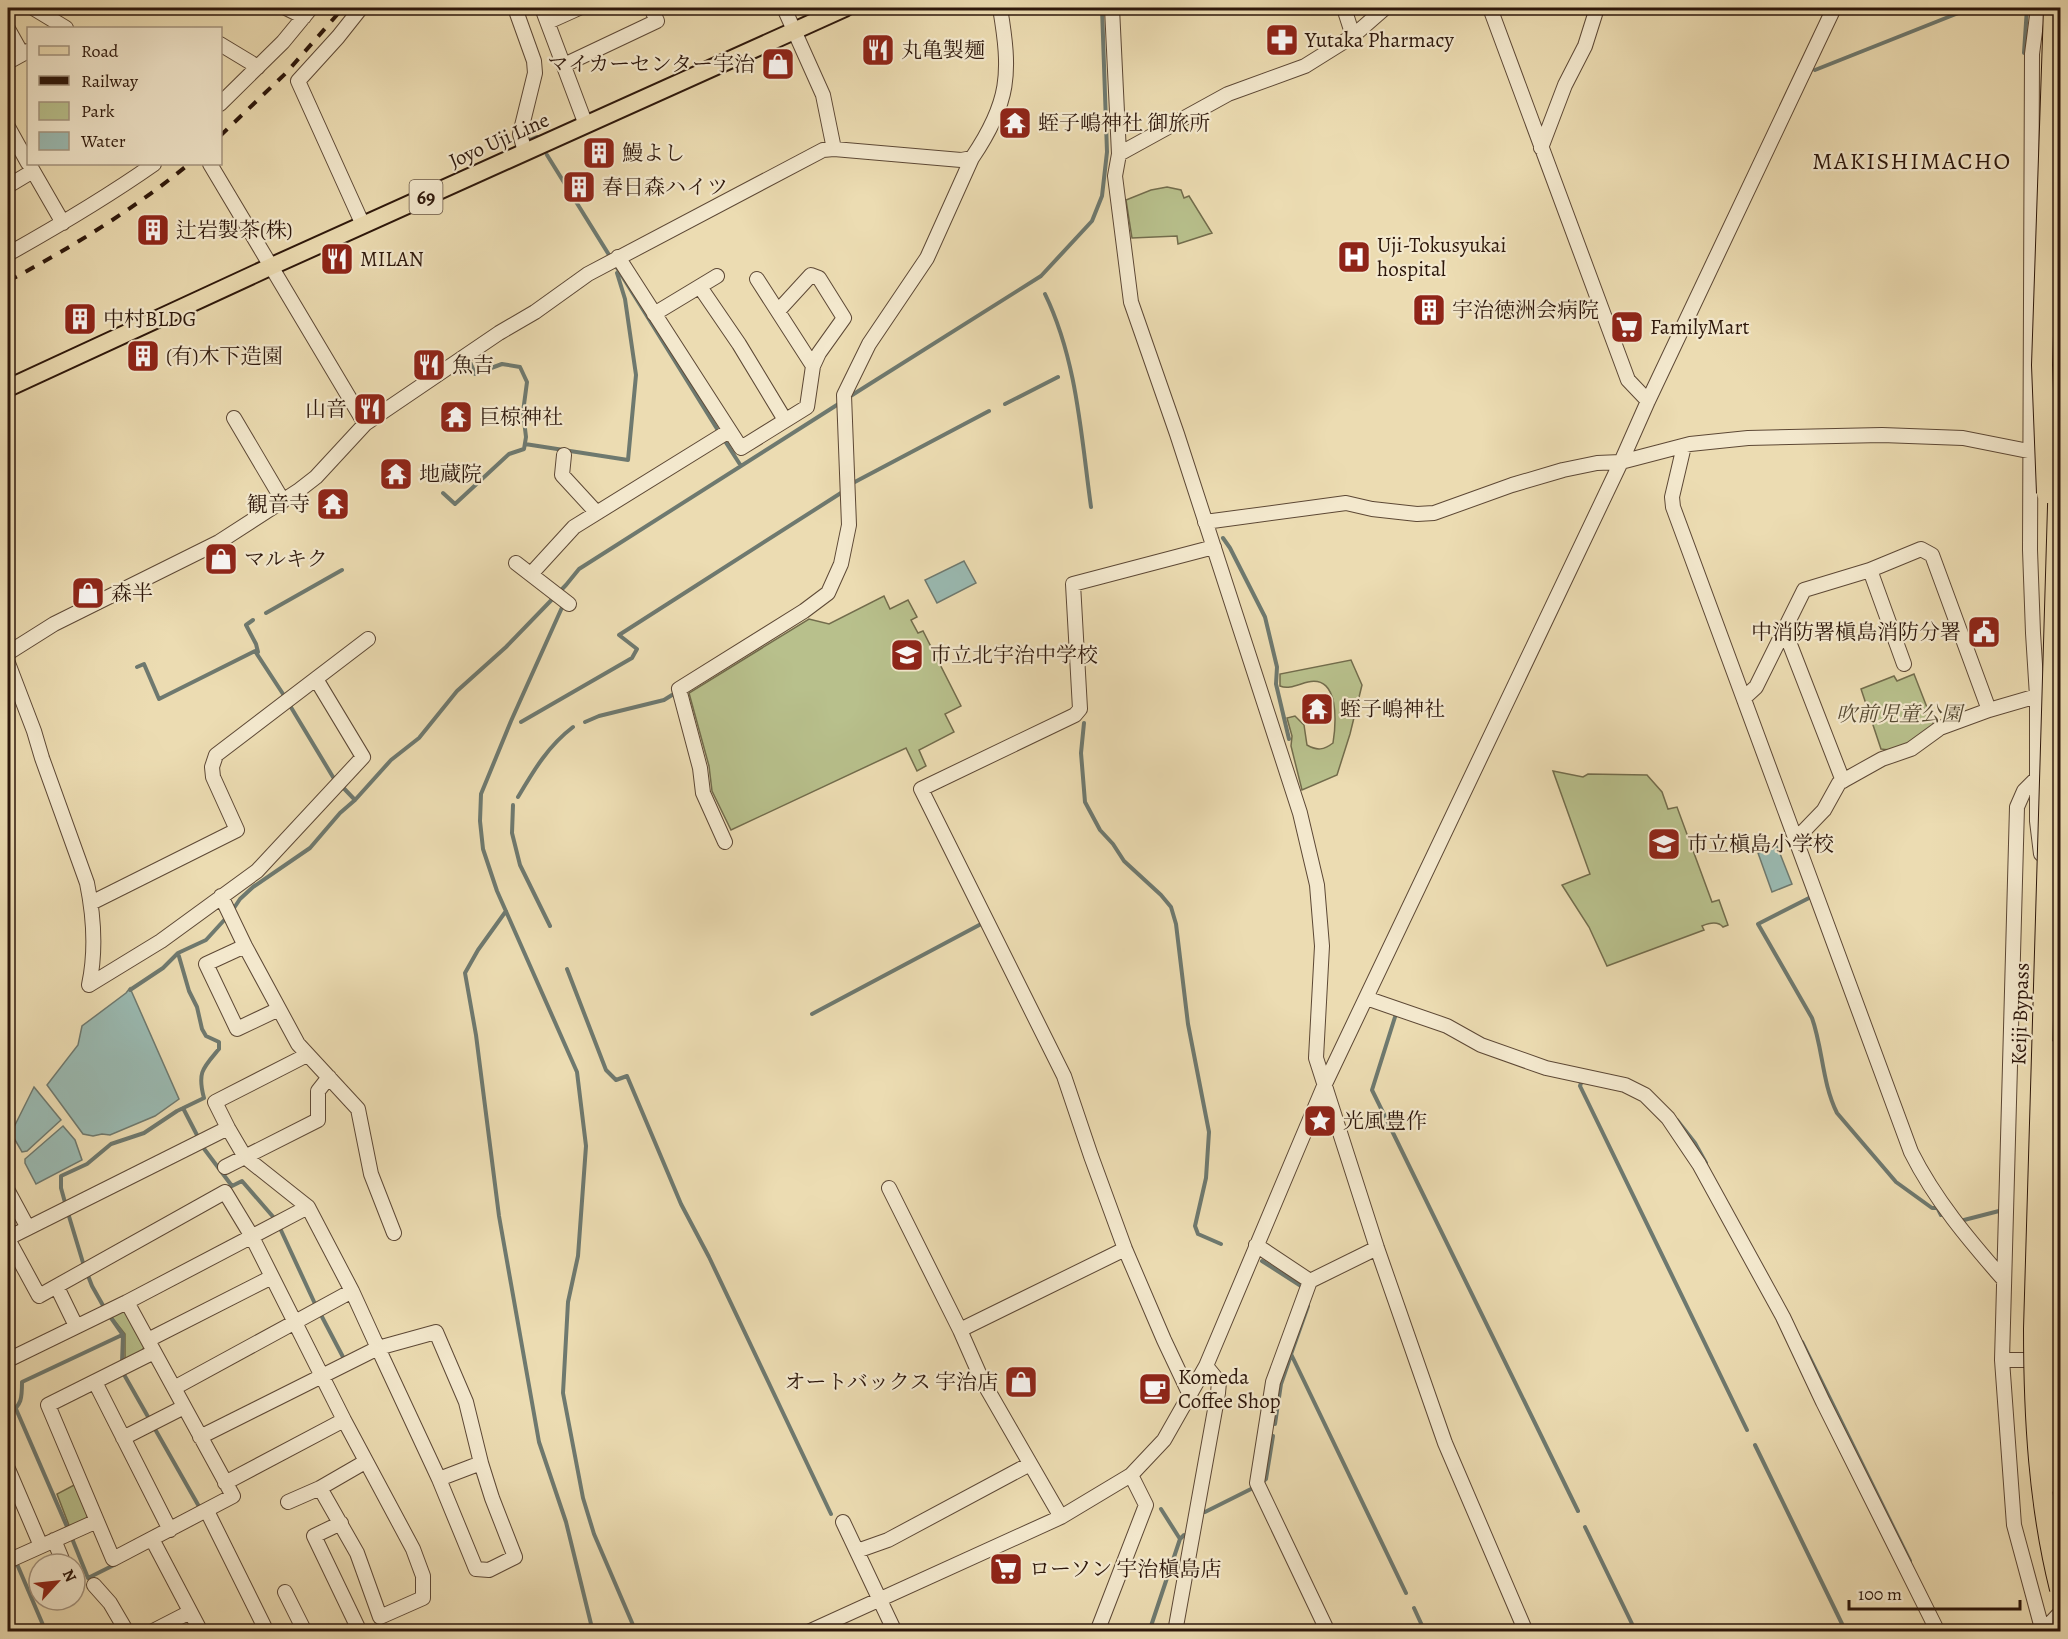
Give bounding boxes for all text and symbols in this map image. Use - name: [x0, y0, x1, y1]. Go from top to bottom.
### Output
- pharmacy icon: Yutaka Pharmacy: [1264, 22, 1300, 58]
- place label: Yutaka Pharmacy: [1304, 26, 1454, 54]
- legend: [27, 27, 222, 165]
- restaurant icon: 丸亀製麺: [860, 32, 896, 68]
- place label: 丸亀製麺: [901, 36, 985, 64]
- text: Road: [81, 39, 119, 63]
- shop icon: マイカーセンター宇治: [760, 46, 796, 82]
- place label: マイカーセンター宇治: [547, 50, 755, 78]
- text: Railway: [81, 69, 139, 93]
- text: Park: [81, 99, 115, 123]
- street label: Joyo Uji Line: [444, 105, 554, 175]
- temple icon: 蛭子嶋神社 御旅所: [997, 105, 1033, 141]
- place label: 蛭子嶋神社 御旅所: [1038, 109, 1210, 137]
- text: Water: [80, 129, 126, 153]
- building icon: 鰻よし: [581, 135, 617, 171]
- place label: 鰻よし: [622, 139, 685, 167]
- district label: MAKISHIMACHO: [1812, 145, 2012, 177]
- building icon: 春日森ハイツ: [561, 169, 597, 205]
- place label: 春日森ハイツ: [602, 173, 728, 201]
- road number: 69: [410, 180, 442, 214]
- building icon: 辻岩製茶(株): [135, 212, 171, 248]
- place label: 辻岩製茶(株): [176, 216, 293, 244]
- place label: Uji-Tokusyukai hospital: [1377, 231, 1506, 283]
- hospital icon: Uji-Tokusyukai hospital: [1336, 239, 1372, 275]
- restaurant icon: MILAN: [319, 241, 355, 277]
- place label: MILAN: [360, 245, 424, 273]
- building icon: 宇治徳洲会病院: [1411, 292, 1447, 328]
- place label: 宇治徳洲会病院: [1452, 296, 1599, 324]
- building icon: 中村BLDG: [62, 301, 98, 337]
- place label: 中村BLDG: [103, 305, 197, 333]
- supermarket icon: FamilyMart: [1609, 309, 1645, 345]
- place label: FamilyMart: [1650, 313, 1750, 341]
- building icon: (有)木下造園: [125, 338, 161, 374]
- place label: (有)木下造園: [166, 342, 283, 370]
- restaurant icon: 魚吉: [411, 347, 447, 383]
- place label: 魚吉: [452, 351, 494, 379]
- restaurant icon: 山音: [352, 391, 388, 427]
- place label: 山音: [305, 395, 347, 423]
- temple icon: 巨椋神社: [438, 399, 474, 435]
- place label: 巨椋神社: [479, 403, 563, 431]
- temple icon: 地蔵院: [378, 456, 414, 492]
- place label: 地蔵院: [419, 460, 482, 488]
- temple icon: 観音寺: [315, 486, 351, 522]
- place label: 観音寺: [247, 490, 310, 518]
- shop icon: マルキク: [203, 541, 239, 577]
- place label: マルキク: [244, 545, 328, 573]
- shop icon: 森半: [70, 575, 106, 611]
- place label: 森半: [111, 579, 153, 607]
- public building icon: 中消防署槇島消防分署: [1966, 614, 2002, 650]
- place label: 中消防署槇島消防分署: [1751, 618, 1961, 646]
- school or university icon: 市立北宇治中学校: [889, 637, 925, 673]
- place label: 市立北宇治中学校: [930, 641, 1098, 669]
- temple icon: 蛭子嶋神社: [1299, 691, 1335, 727]
- place label: 蛭子嶋神社: [1340, 695, 1445, 723]
- park label: 吹前児童公園: [1836, 700, 1965, 728]
- school or university icon: 市立槇島小学校: [1646, 826, 1682, 862]
- place label: 市立槇島小学校: [1687, 830, 1834, 858]
- street label: Keiji Bypass: [2004, 962, 2036, 1066]
- place icon: 光風豊作: [1302, 1103, 1338, 1139]
- place label: 光風豊作: [1343, 1107, 1427, 1135]
- place label: Komeda Coffee Shop: [1178, 1363, 1281, 1415]
- shop icon: オートバックス 宇治店: [1003, 1364, 1039, 1400]
- place label: オートバックス 宇治店: [784, 1368, 998, 1396]
- cafe icon: Komeda Coffee Shop: [1137, 1371, 1173, 1407]
- supermarket icon: ローソン 宇治槇島店: [988, 1551, 1024, 1587]
- north arrow: [27, 1552, 87, 1612]
- place label: ローソン 宇治槇島店: [1029, 1555, 1221, 1583]
- text: N: [57, 1565, 82, 1586]
- scale bar: [1849, 1573, 2020, 1611]
- text: 100 m: [1858, 1582, 1902, 1606]

